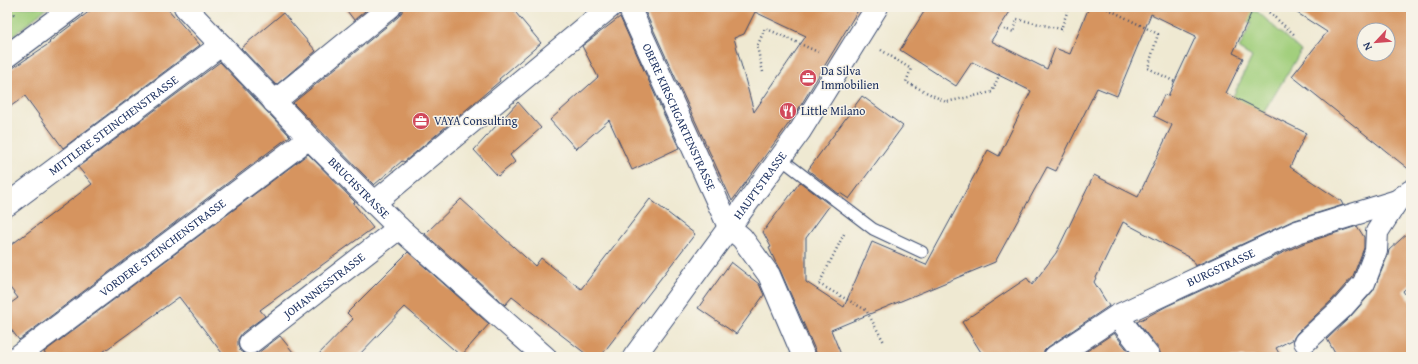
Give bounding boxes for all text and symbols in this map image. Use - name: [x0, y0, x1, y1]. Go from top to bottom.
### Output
- north arrow: [1356, 22, 1396, 62]
- text: N: [1358, 39, 1376, 53]
- street label: OBERE KIRSCHGARTENSTRASSE: [639, 40, 720, 193]
- place label: Da Silva Immobilien: [821, 62, 879, 93]
- office icon: Da Silva Immobilien: [798, 68, 818, 88]
- street label: MITTLERE STEINCHENSTRASSE: [45, 71, 182, 179]
- restaurant icon: Little Milano: [778, 101, 798, 121]
- place label: Little Milano: [801, 102, 865, 119]
- office icon: VAYA Consulting: [411, 111, 431, 131]
- place label: VAYA Consulting: [434, 112, 517, 129]
- street label: HAUPTSTRASSE: [729, 148, 790, 222]
- street label: BRUCHSTRASSE: [325, 153, 394, 222]
- street label: VORDERE STEINCHENSTRASSE: [96, 194, 229, 300]
- street label: BURGSTRASSE: [1184, 244, 1258, 290]
- street label: JOHANNESSTRASSE: [278, 248, 368, 323]

